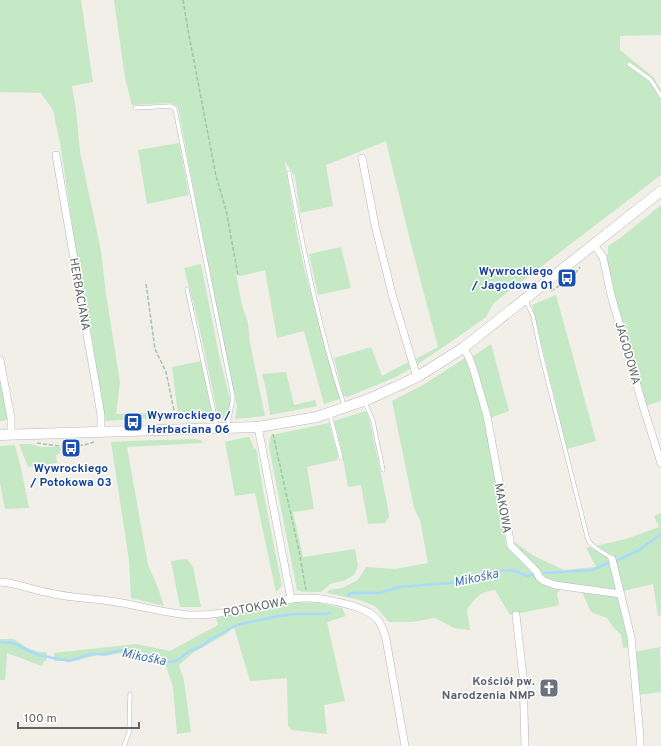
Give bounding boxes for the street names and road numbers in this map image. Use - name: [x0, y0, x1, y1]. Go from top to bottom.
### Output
- street label: HERBACIANA: [65, 257, 93, 332]
- street label: JAGODOWA: [610, 320, 644, 387]
- street label: MAKOWA: [490, 482, 514, 535]
- street label: POTOKOWA: [222, 594, 288, 622]

